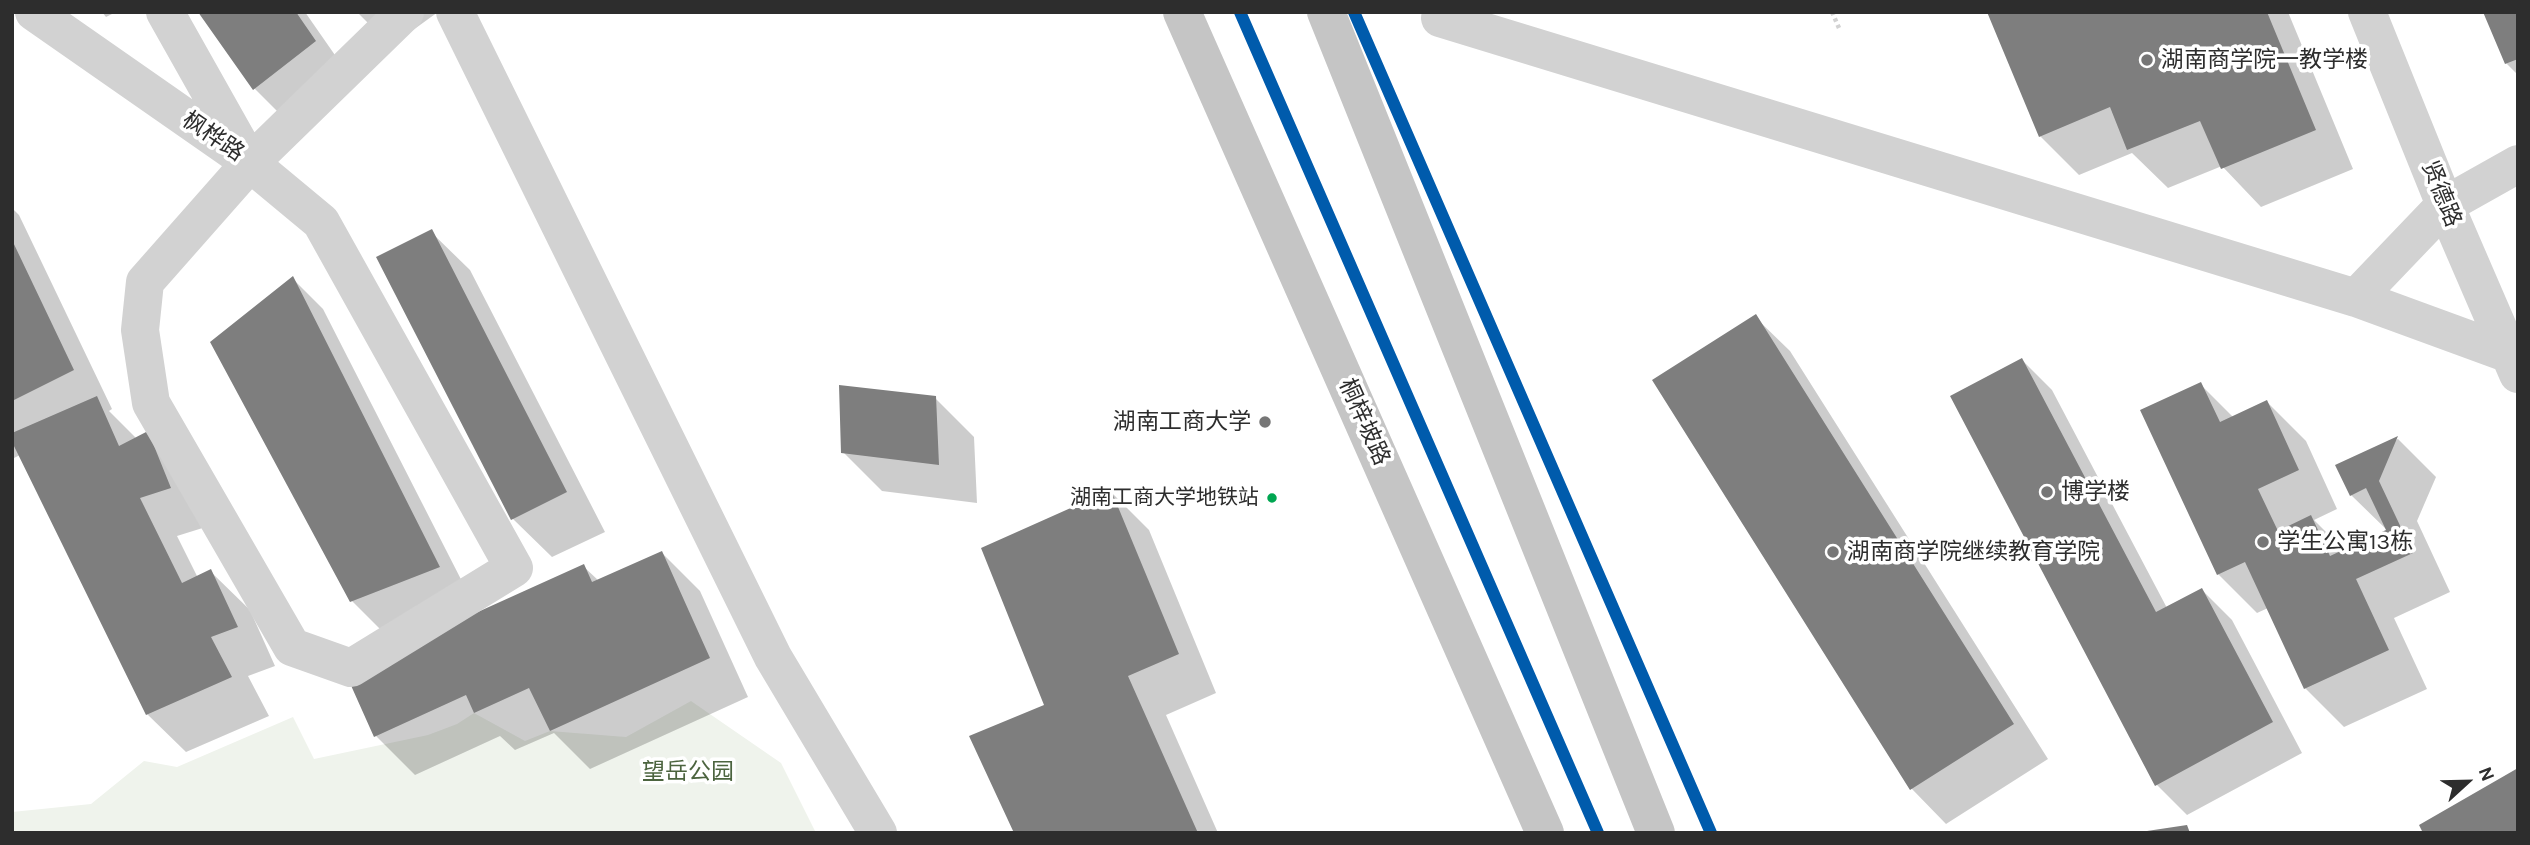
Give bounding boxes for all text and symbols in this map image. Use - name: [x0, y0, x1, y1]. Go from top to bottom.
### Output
- place label: 湖南商学院一教学楼: [2161, 46, 2368, 74]
- marker: 湖南商学院一教学楼: [2139, 52, 2155, 68]
- street label: 枫桦路: [177, 106, 249, 168]
- street label: 贤德路: [2415, 157, 2467, 231]
- street label: 桐梓坡路: [1333, 374, 1395, 470]
- place label: 湖南工商大学: [1113, 408, 1251, 436]
- marker: 湖南工商大学: [1257, 414, 1273, 430]
- place label: 博学楼: [2061, 478, 2130, 506]
- marker: 博学楼: [2039, 484, 2055, 500]
- place label: 湖南工商大学地铁站: [1070, 485, 1259, 511]
- marker: 湖南工商大学地铁站: [1265, 491, 1279, 505]
- place label: 学生公寓13栋: [2277, 528, 2413, 556]
- marker: 学生公寓13栋: [2255, 534, 2271, 550]
- place label: 湖南商学院继续教育学院: [1847, 538, 2100, 566]
- marker: 湖南商学院继续教育学院: [1825, 544, 1841, 560]
- north arrow: [2432, 747, 2502, 817]
- park label: 望岳公园: [642, 758, 734, 786]
- text: N: [2474, 764, 2499, 785]

